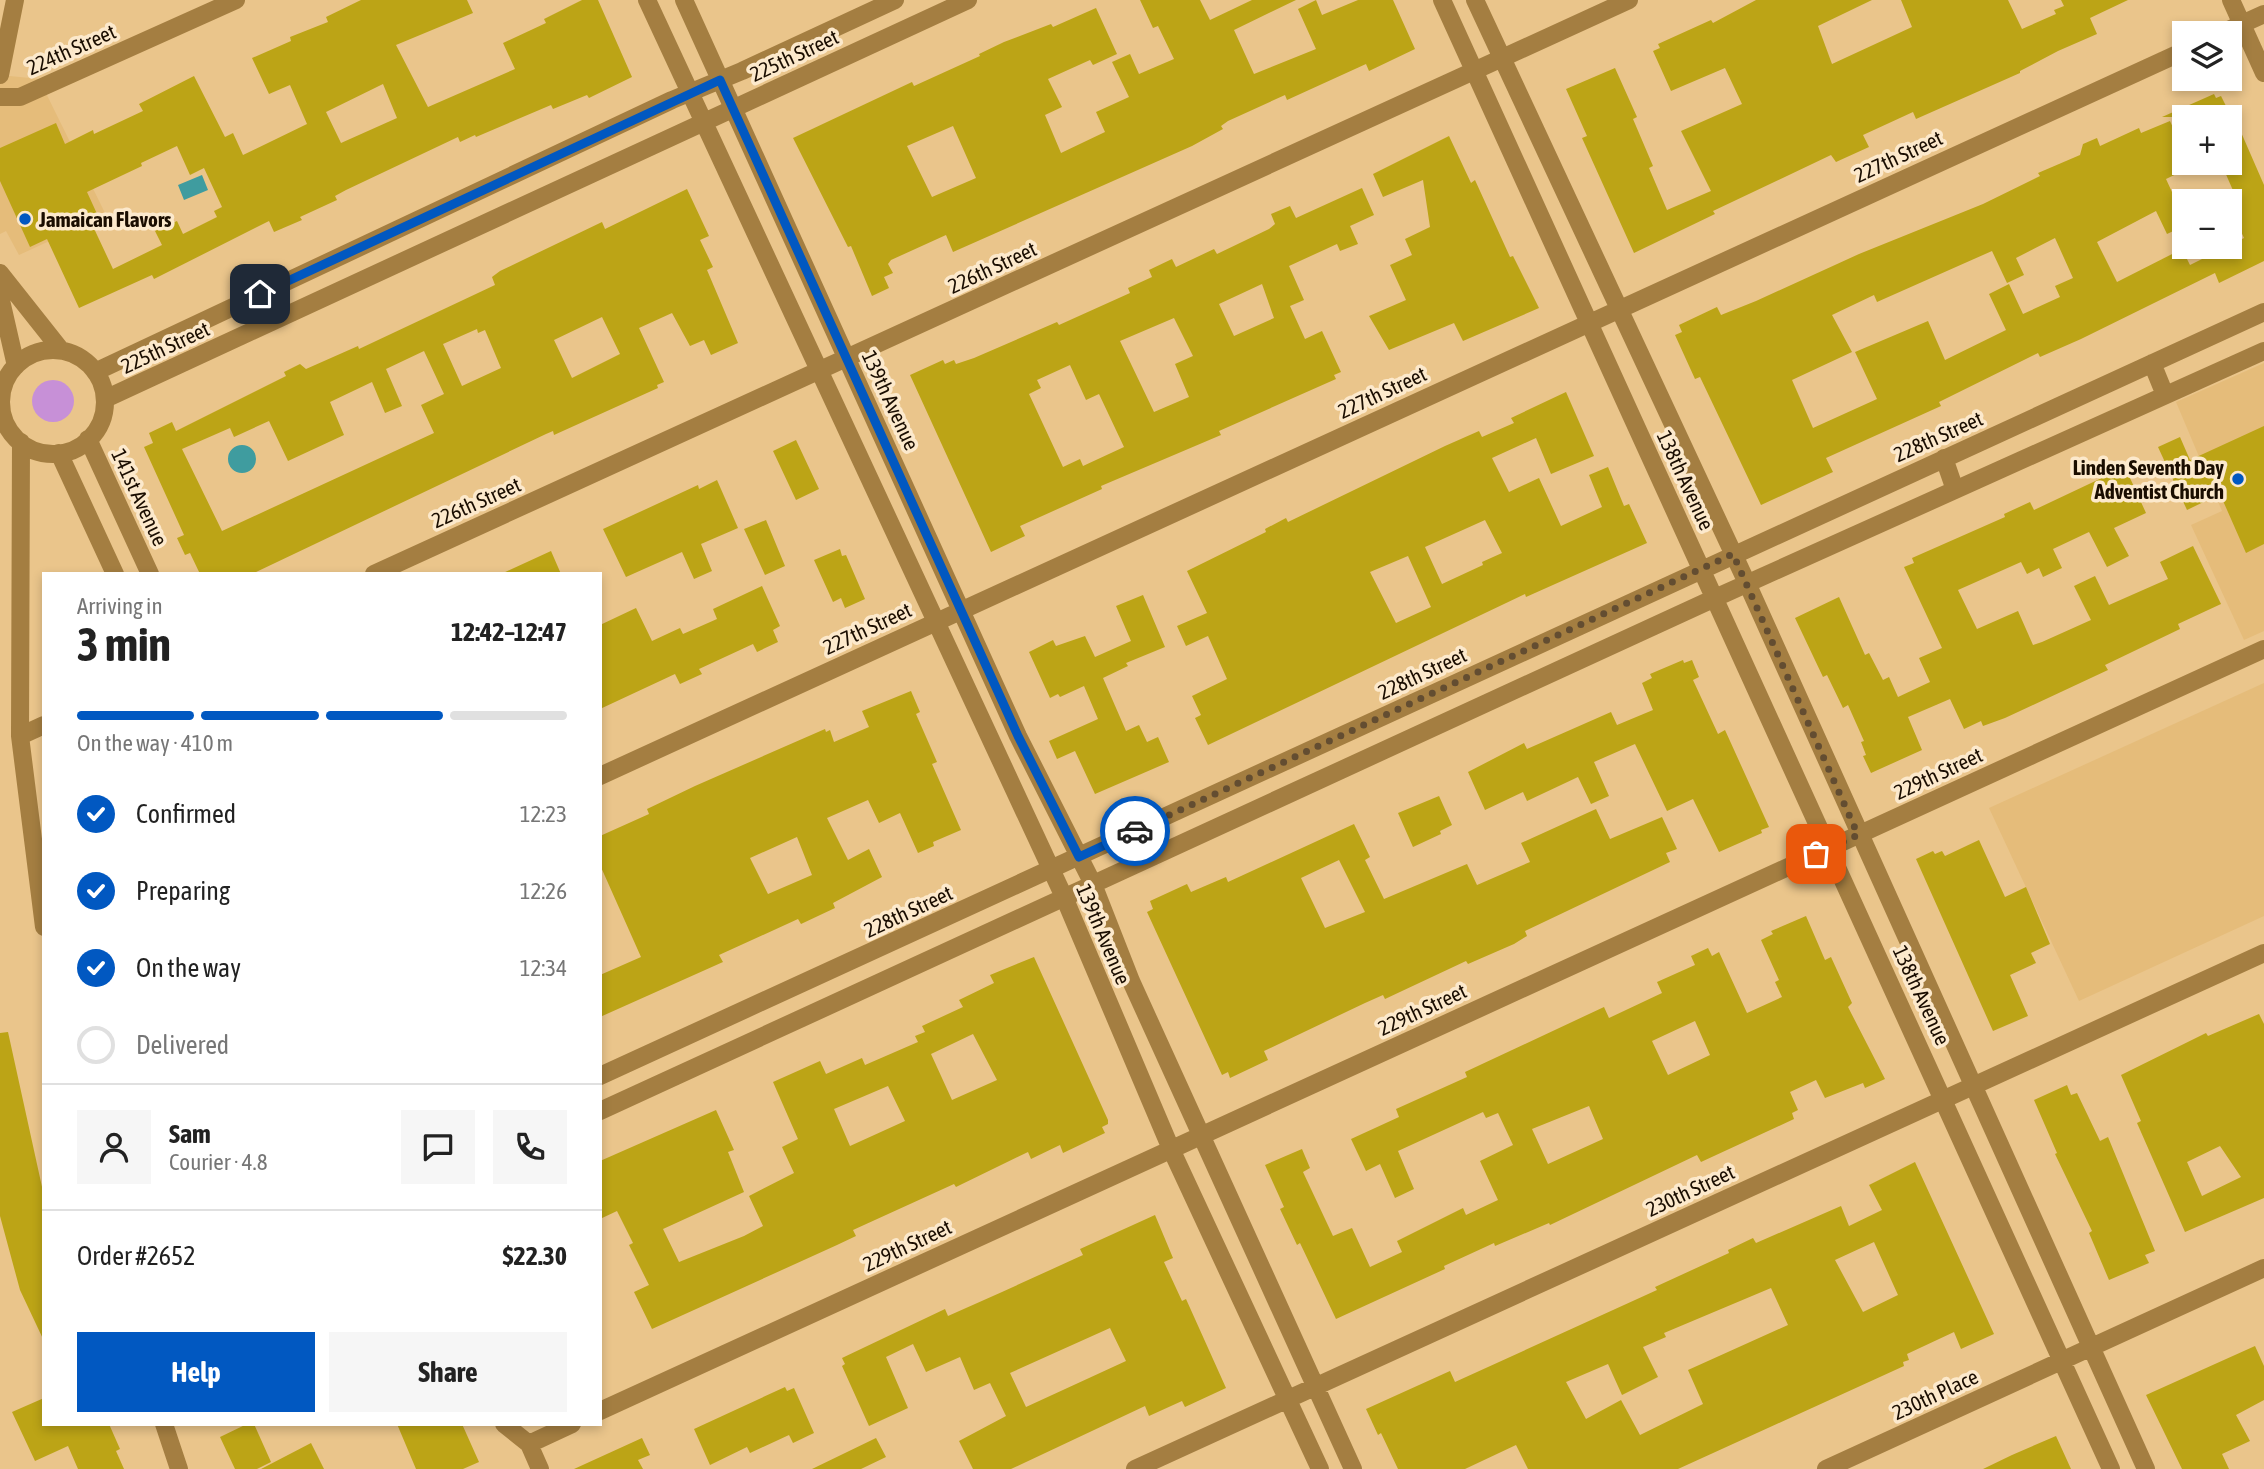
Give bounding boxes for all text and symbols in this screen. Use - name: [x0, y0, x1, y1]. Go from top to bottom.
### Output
- street label: 224th Street: [23, 19, 119, 79]
- map controls: [2172, 21, 2242, 259]
- button: layers: [2172, 21, 2242, 91]
- street label: 225th Street: [746, 24, 842, 86]
- button: +: [2172, 105, 2242, 175]
- street label: 227th Street: [1850, 125, 1946, 187]
- button: −: [2172, 189, 2242, 259]
- place label: Jamaican Flavors: [38, 207, 172, 231]
- marker: Jamaican Flavors: [17, 211, 33, 227]
- street label: 226th Street: [944, 236, 1040, 298]
- pin: [230, 264, 290, 324]
- icon: home: [241, 275, 279, 313]
- street label: 225th Street: [117, 316, 213, 378]
- street label: 139th Avenue: [858, 347, 924, 453]
- street label: 227th Street: [1334, 361, 1430, 423]
- street label: 228th Street: [1890, 406, 1986, 466]
- street label: 138th Avenue: [1653, 427, 1719, 533]
- street label: 141st Avenue: [107, 445, 173, 549]
- place label: Linden Seventh Day Adventist Church: [2073, 455, 2224, 503]
- marker: Linden Seventh Day Adventist Church: [2230, 471, 2246, 487]
- street label: 226th Street: [428, 472, 524, 532]
- text: Arriving in: [77, 593, 163, 619]
- street label: 227th Street: [819, 597, 915, 659]
- text: 12:42–12:47: [451, 617, 567, 647]
- text: 3 min: [77, 618, 171, 671]
- street label: 228th Street: [1374, 642, 1470, 704]
- text: On the way · 410 m: [77, 730, 233, 756]
- street label: 229th Street: [1890, 742, 1986, 804]
- icon: check: [77, 795, 115, 833]
- courier: [1100, 796, 1170, 866]
- text: Confirmed: [136, 799, 236, 829]
- text: 12:23: [520, 801, 567, 827]
- icon: car: [1116, 812, 1154, 850]
- pin: [1786, 824, 1846, 884]
- icon: bag: [1797, 835, 1835, 873]
- icon: check: [77, 872, 115, 910]
- text: Preparing: [136, 876, 230, 906]
- text: 12:26: [520, 878, 567, 904]
- street label: 228th Street: [860, 880, 956, 942]
- street label: 139th Avenue: [1072, 880, 1136, 988]
- street label: 138th Avenue: [1889, 942, 1955, 1048]
- icon: check: [77, 949, 115, 987]
- text: On the way: [136, 953, 241, 983]
- text: 12:34: [520, 955, 567, 981]
- street label: 229th Street: [1374, 978, 1470, 1040]
- text: Delivered: [136, 1030, 229, 1060]
- button: person: [77, 1110, 151, 1184]
- button: chat: [401, 1110, 475, 1184]
- button: phone: [493, 1110, 567, 1184]
- text: Sam: [169, 1119, 211, 1149]
- text: Courier · 4.8: [169, 1149, 268, 1175]
- street label: 230th Street: [1642, 1159, 1738, 1221]
- street label: 229th Street: [859, 1214, 955, 1276]
- text: Order #2652: [77, 1241, 196, 1271]
- text: $22.30: [503, 1241, 567, 1271]
- button: Help: [77, 1332, 315, 1412]
- button: Share: [329, 1332, 567, 1412]
- street label: 230th Place: [1888, 1364, 1982, 1424]

